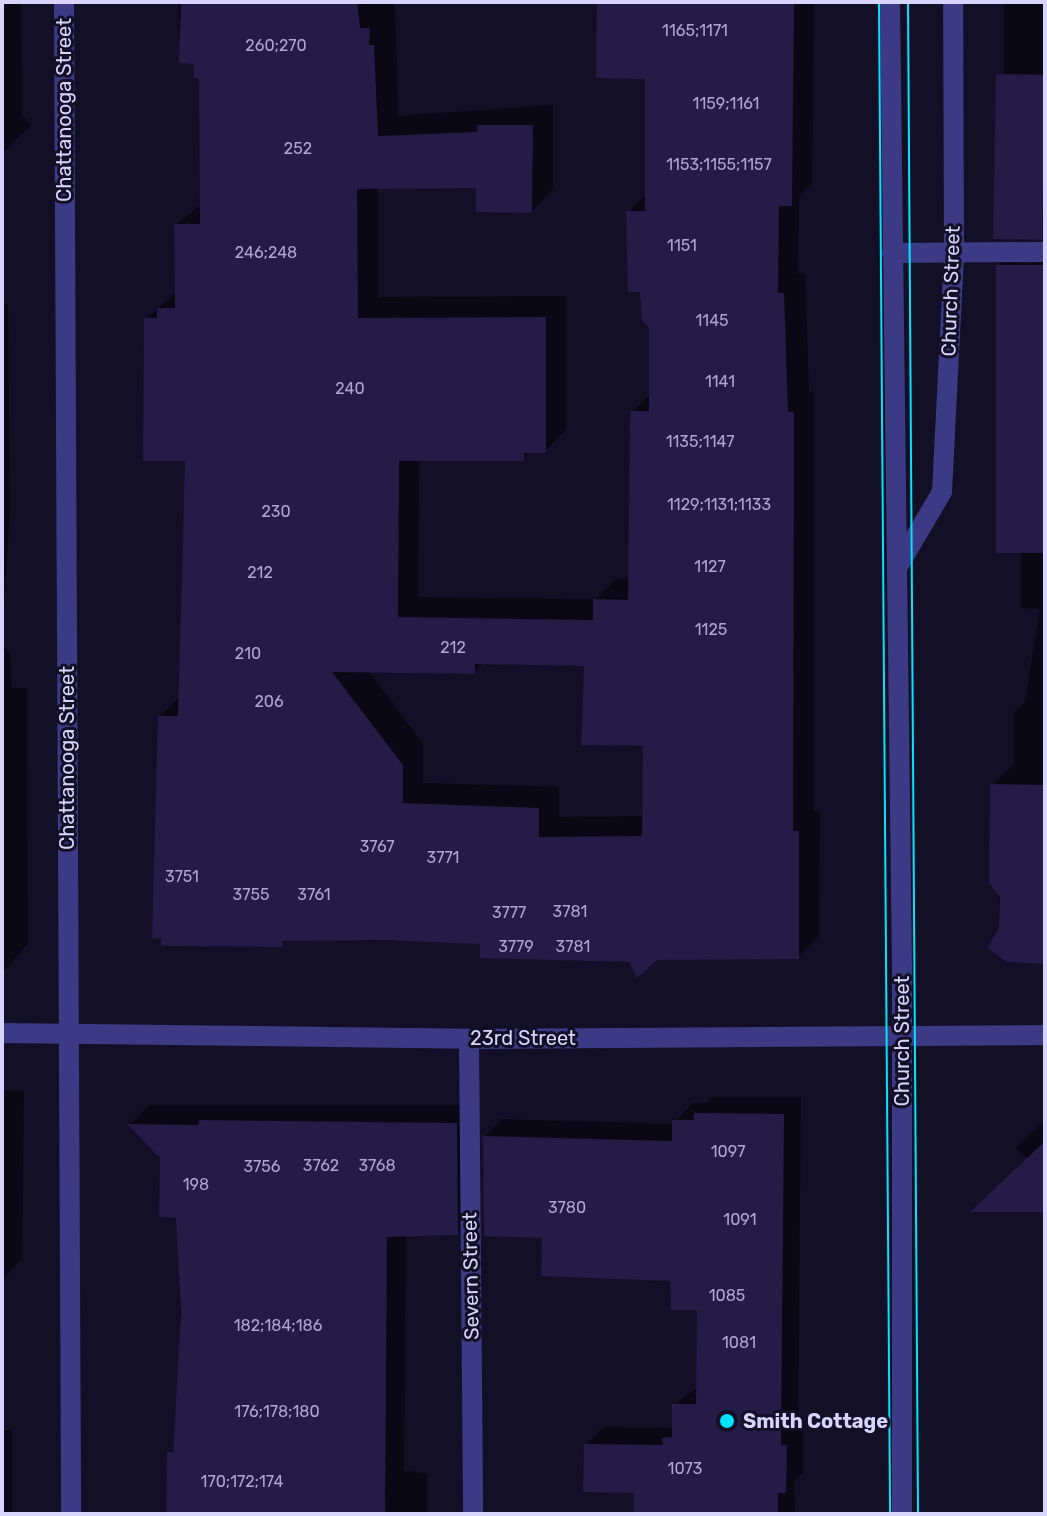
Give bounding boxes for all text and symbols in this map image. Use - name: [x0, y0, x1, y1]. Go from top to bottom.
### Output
- street label: Chattanooga Street: [52, 18, 76, 202]
- house number: 1165;1171: [662, 21, 728, 41]
- house number: 260;270: [245, 36, 307, 56]
- house number: 1159;1161: [693, 94, 759, 114]
- house number: 252: [284, 139, 312, 159]
- house number: 1153;1155;1157: [666, 155, 772, 175]
- street label: Church Street: [937, 225, 965, 357]
- house number: 1151: [667, 236, 697, 256]
- house number: 246;248: [235, 243, 297, 263]
- house number: 1145: [695, 311, 729, 331]
- house number: 1141: [705, 372, 735, 392]
- house number: 240: [335, 379, 365, 399]
- house number: 1135;1147: [666, 432, 734, 452]
- house number: 1129;1131;1133: [667, 495, 771, 515]
- house number: 230: [261, 502, 291, 522]
- house number: 1127: [694, 557, 726, 577]
- house number: 212: [247, 563, 273, 583]
- house number: 1125: [695, 620, 727, 640]
- house number: 212: [440, 638, 466, 658]
- house number: 210: [235, 644, 261, 664]
- street label: Chattanooga Street: [55, 666, 79, 850]
- house number: 206: [254, 692, 284, 712]
- house number: 3767: [360, 837, 394, 857]
- house number: 3771: [427, 848, 459, 868]
- house number: 3751: [165, 867, 199, 887]
- house number: 3755: [233, 885, 269, 905]
- house number: 3761: [297, 885, 331, 905]
- house number: 3781: [553, 902, 587, 922]
- house number: 3777: [492, 903, 526, 923]
- house number: 3779: [498, 937, 534, 957]
- house number: 3781: [556, 937, 590, 957]
- street label: Church Street: [890, 976, 914, 1106]
- street label: 23rd Street: [470, 1026, 576, 1050]
- house number: 1097: [711, 1142, 745, 1162]
- house number: 3762: [303, 1156, 339, 1176]
- house number: 3768: [358, 1156, 396, 1176]
- house number: 3756: [244, 1157, 280, 1177]
- house number: 198: [183, 1175, 209, 1195]
- house number: 3780: [548, 1198, 586, 1218]
- house number: 1091: [723, 1210, 757, 1230]
- street label: Severn Street: [458, 1212, 484, 1340]
- house number: 1085: [709, 1286, 745, 1306]
- house number: 182;184;186: [234, 1316, 322, 1336]
- house number: 1081: [722, 1333, 756, 1353]
- house number: 176;178;180: [234, 1402, 320, 1422]
- place label: Smith Cottage: [743, 1409, 888, 1433]
- marker: Smith Cottage: [718, 1412, 736, 1430]
- house number: 1073: [668, 1459, 702, 1479]
- house number: 170;172;174: [201, 1472, 283, 1492]

